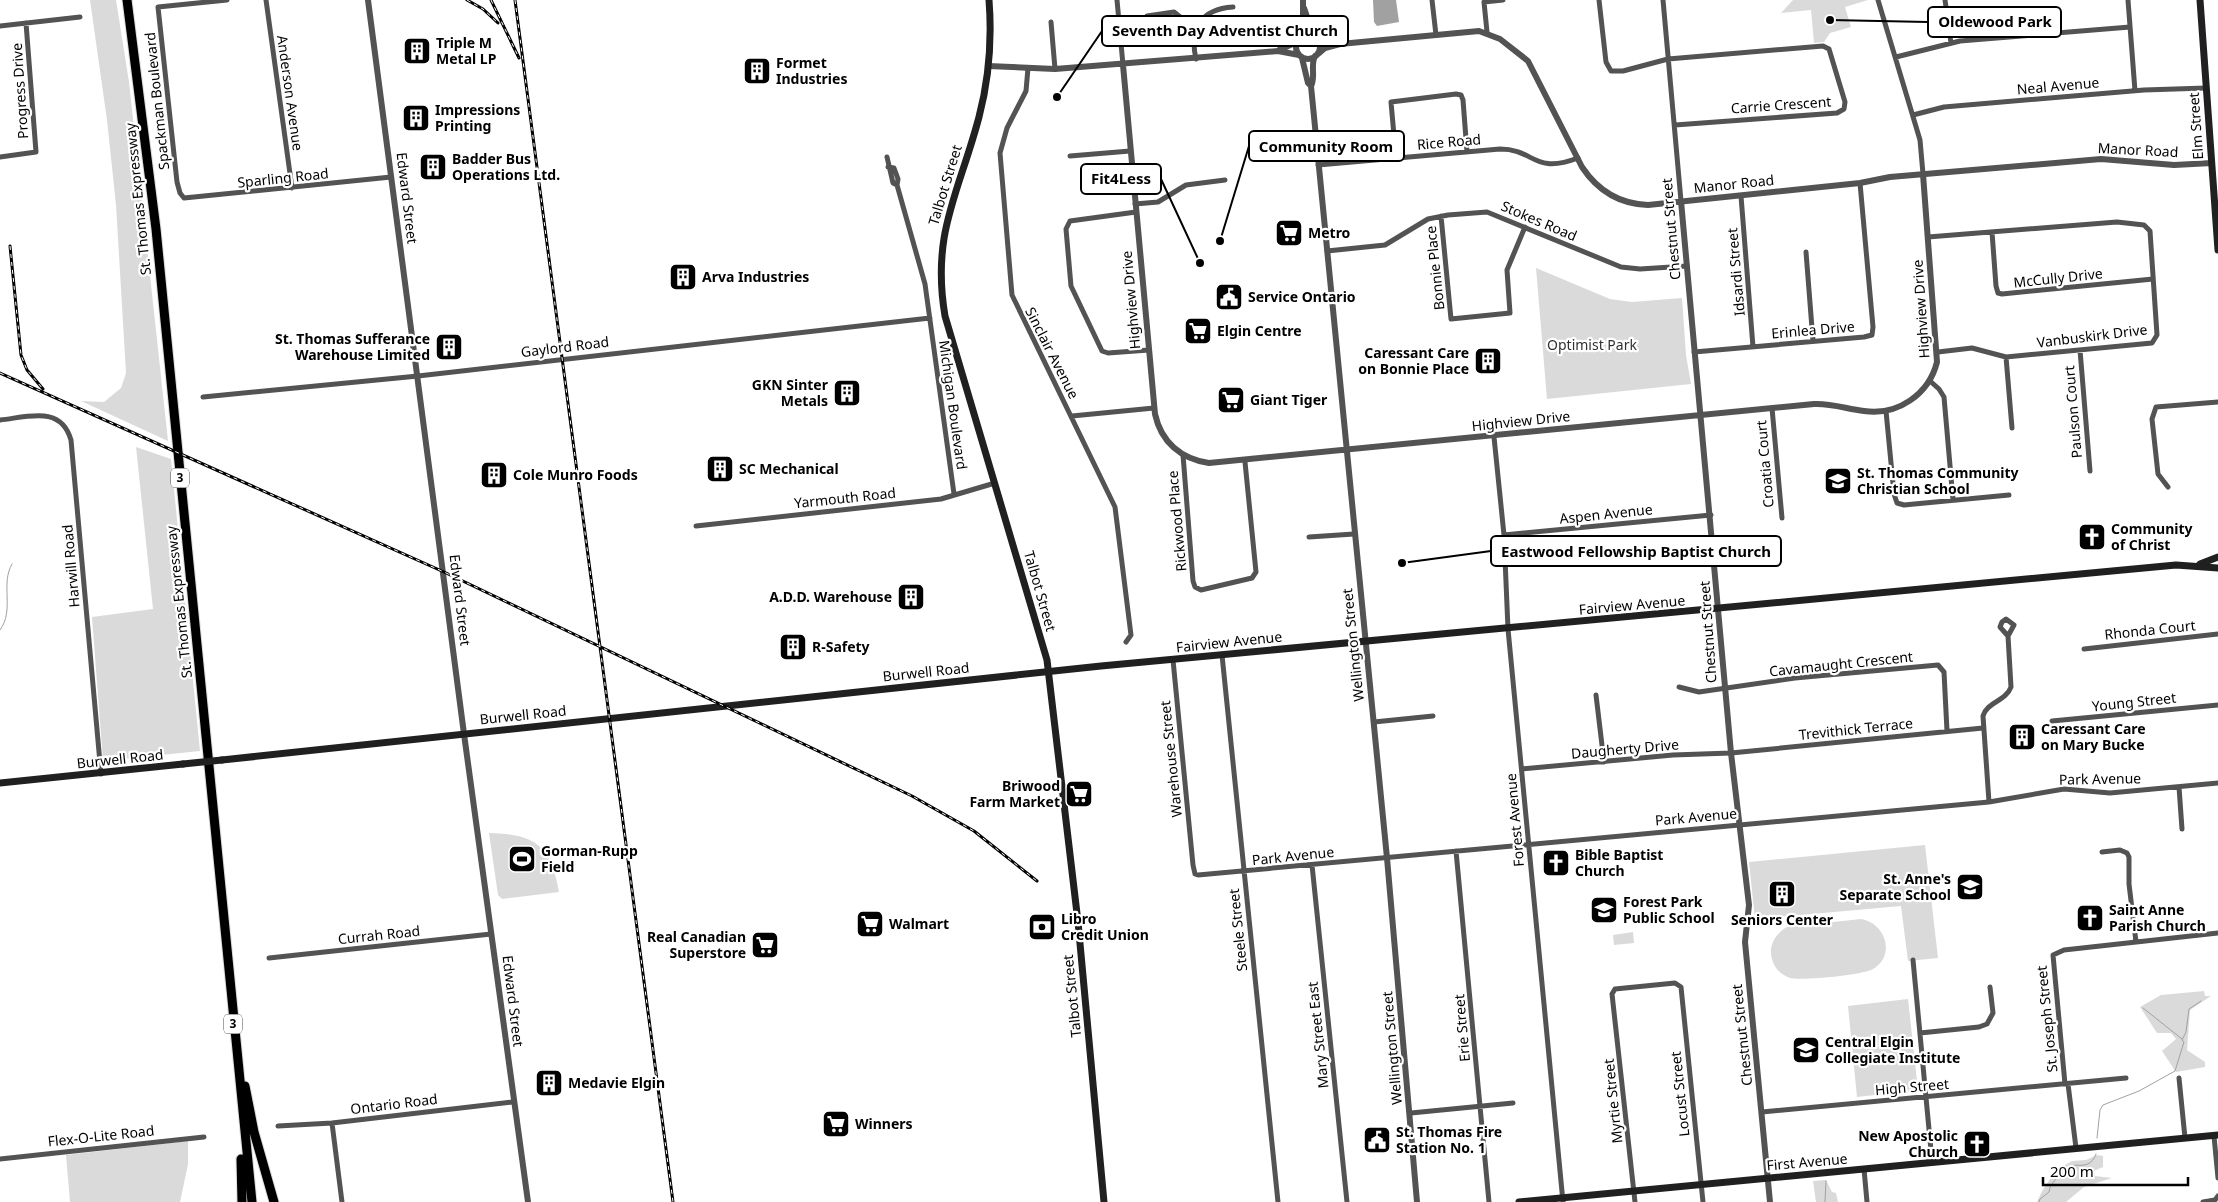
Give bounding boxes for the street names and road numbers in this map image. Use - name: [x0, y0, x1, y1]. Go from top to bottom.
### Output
- street label: Spackman Boulevard: [140, 31, 173, 171]
- street label: Anderson Avenue: [273, 34, 308, 152]
- street label: Progress Drive: [7, 42, 32, 140]
- street label: Neal Avenue: [2016, 72, 2100, 99]
- street label: Carrie Crescent: [1730, 92, 1832, 117]
- street label: Elm Street: [2184, 92, 2207, 160]
- street label: St. Thomas Expressway: [120, 121, 155, 276]
- street label: Rice Road: [1416, 129, 1482, 154]
- street label: Manor Road: [2097, 138, 2179, 161]
- street label: Talbot Street: [923, 142, 966, 227]
- street label: Edward Street: [392, 151, 423, 245]
- street label: Sparling Road: [236, 163, 330, 192]
- street label: Manor Road: [1693, 170, 1775, 197]
- street label: Chestnut Street: [1657, 177, 1684, 281]
- street label: Stokes Road: [1498, 196, 1580, 245]
- street label: Bonnie Place: [1421, 225, 1448, 311]
- street label: Idsardi Street: [1722, 227, 1749, 317]
- street label: Highview Drive: [1117, 250, 1144, 350]
- street label: Highview Drive: [1908, 259, 1933, 359]
- street label: McCully Drive: [2012, 263, 2104, 292]
- street label: Sinclair Avenue: [1021, 304, 1084, 402]
- street label: Erinlea Drive: [1771, 316, 1855, 343]
- street label: Vanbuskirk Drive: [2036, 319, 2148, 352]
- street label: Gaylord Road: [520, 332, 610, 361]
- street label: Michigan Boulevard: [935, 339, 972, 471]
- street label: Paulson Court: [2059, 365, 2086, 459]
- street label: Highview Drive: [1471, 406, 1571, 435]
- street label: Croatia Court: [1751, 420, 1778, 509]
- road number: 3: [171, 468, 189, 488]
- street label: Rickwood Place: [1163, 470, 1190, 572]
- street label: Yarmouth Road: [793, 483, 897, 512]
- street label: Aspen Avenue: [1558, 499, 1654, 528]
- street label: Harwill Road: [57, 524, 84, 608]
- street label: St. Thomas Expressway: [161, 524, 196, 679]
- street label: Talbot Street: [1020, 548, 1061, 633]
- street label: Edward Street: [445, 553, 476, 647]
- street label: Chestnut Street: [1694, 580, 1721, 684]
- street label: Wellington Street: [1337, 588, 1368, 703]
- street label: Fairview Avenue: [1578, 590, 1686, 619]
- street label: Rhonda Court: [2104, 615, 2196, 644]
- street label: Fairview Avenue: [1175, 626, 1283, 657]
- street label: Cavamaught Crescent: [1768, 647, 1914, 681]
- street label: Burwell Road: [882, 658, 970, 685]
- street label: Young Street: [2091, 688, 2177, 715]
- street label: Warehouse Street: [1155, 700, 1186, 818]
- street label: Burwell Road: [479, 701, 567, 728]
- street label: Trevithick Terrace: [1798, 713, 1914, 744]
- street label: Daugherty Drive: [1570, 734, 1680, 763]
- street label: Burwell Road: [76, 745, 164, 772]
- street label: Park Avenue: [2059, 768, 2141, 789]
- street label: Forest Avenue: [1501, 772, 1528, 868]
- street label: Park Avenue: [1654, 803, 1738, 830]
- street label: Park Avenue: [1251, 842, 1335, 869]
- street label: Steele Street: [1224, 888, 1251, 972]
- street label: Currah Road: [337, 921, 421, 948]
- street label: Edward Street: [498, 954, 529, 1048]
- street label: Talbot Street: [1058, 954, 1085, 1038]
- street label: St. Joseph Street: [2031, 965, 2062, 1073]
- street label: Mary Street East: [1302, 981, 1333, 1089]
- street label: Chestnut Street: [1727, 983, 1756, 1087]
- street label: Wellington Street: [1377, 991, 1406, 1105]
- street label: Erie Street: [1449, 993, 1474, 1063]
- road number: 3: [224, 1014, 242, 1034]
- street label: Locust Street: [1666, 1050, 1693, 1138]
- street label: Myrtie Street: [1599, 1058, 1626, 1144]
- street label: High Street: [1874, 1074, 1950, 1099]
- street label: Ontario Road: [349, 1089, 439, 1118]
- street label: Flex-O-Lite Road: [47, 1120, 155, 1151]
- street label: First Avenue: [1766, 1148, 1848, 1175]

